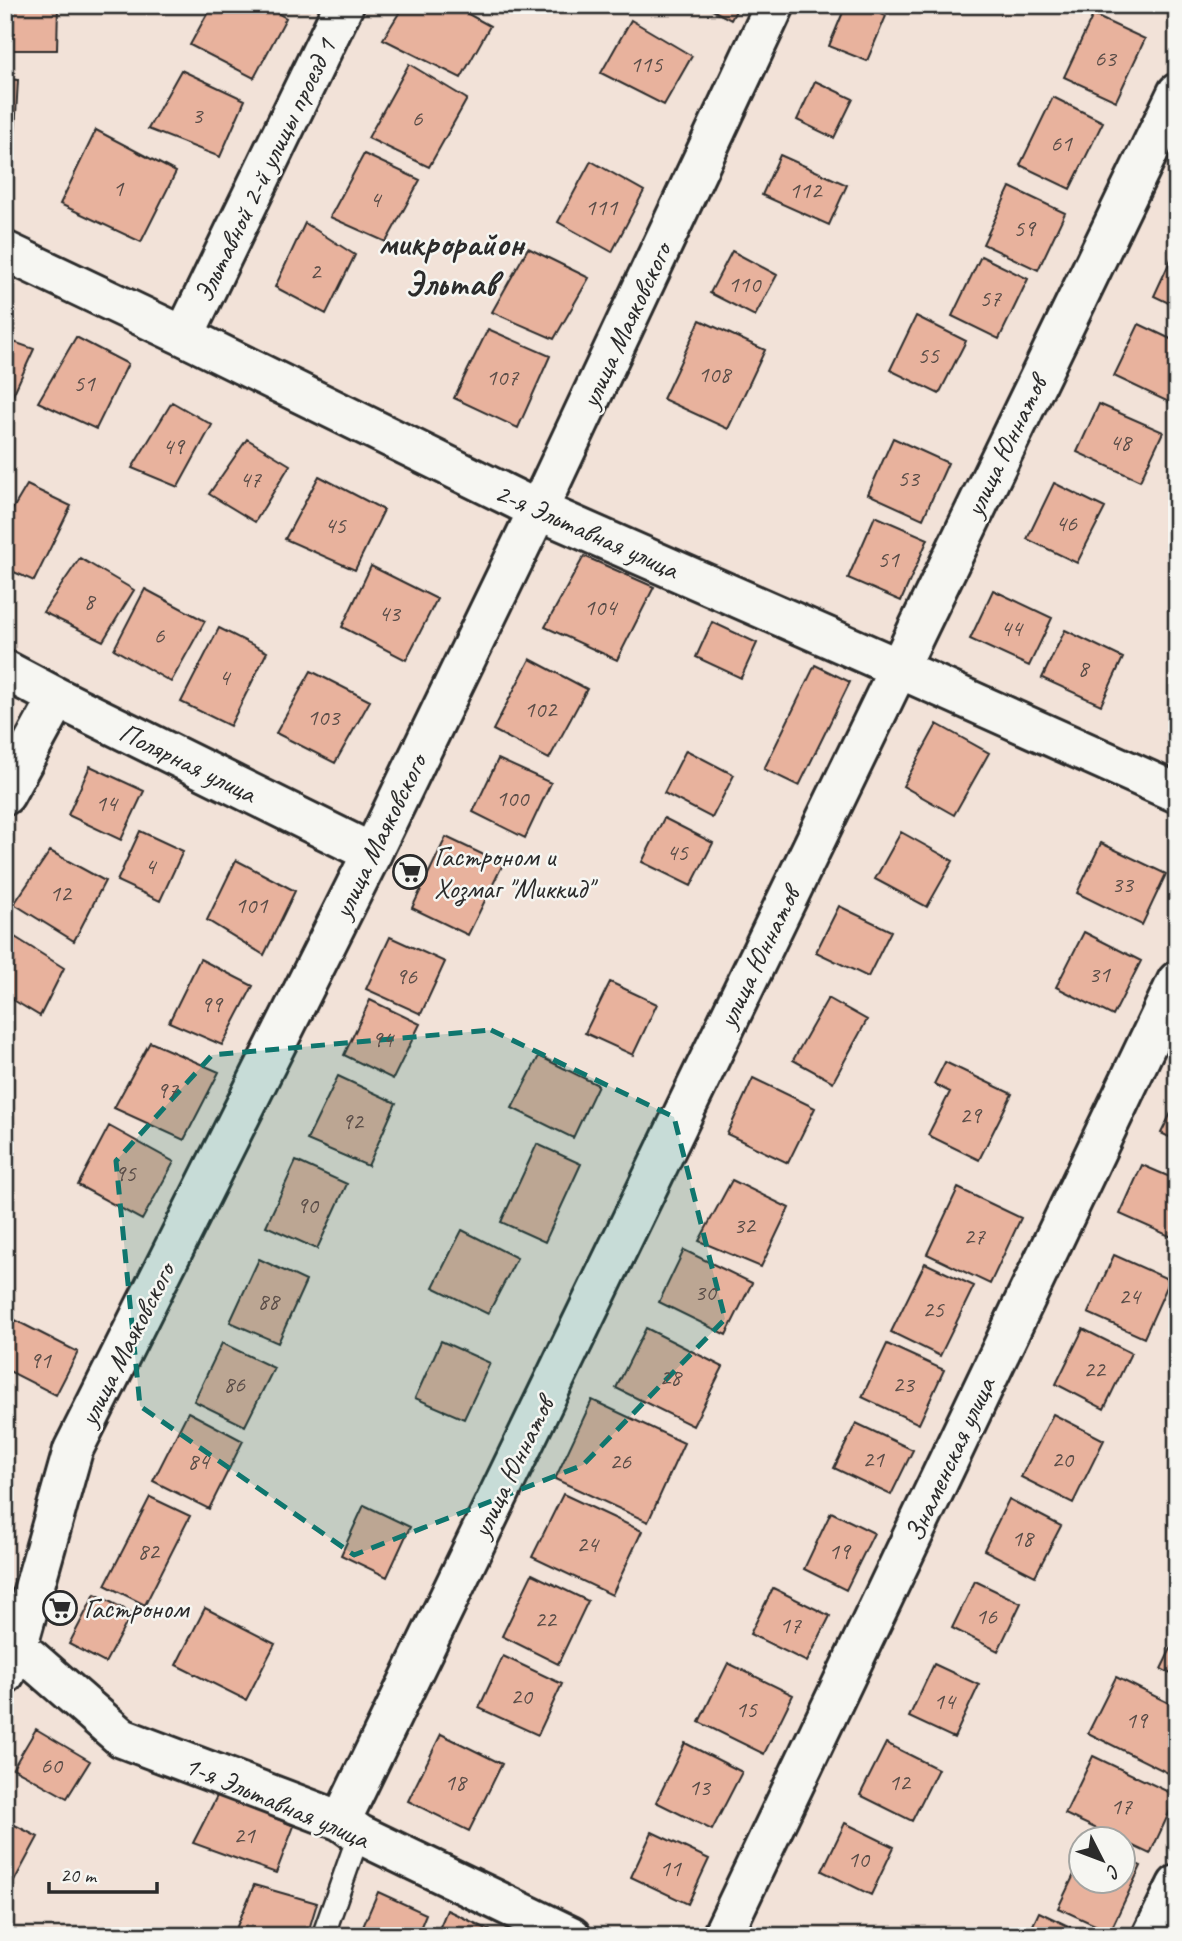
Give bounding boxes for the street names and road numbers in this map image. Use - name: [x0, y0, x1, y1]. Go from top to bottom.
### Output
- street label: Эльтавной 2-й улицы проезд 1: [186, 33, 342, 307]
- street label: улица Маяковского: [571, 234, 680, 415]
- street label: улица Юннатов: [956, 366, 1057, 524]
- street label: 2-я Эльтавная улица: [490, 474, 686, 587]
- street label: Полярная улица: [114, 714, 263, 811]
- street label: улица Маяковского: [324, 746, 436, 926]
- street label: улица Юннатов: [709, 877, 810, 1035]
- street label: улица Маяковского: [70, 1254, 184, 1433]
- street label: Знаменская улица: [896, 1370, 1003, 1547]
- street label: улица Юннатов: [463, 1387, 564, 1545]
- street label: 1-я Эльтавная улица: [179, 1747, 376, 1857]

